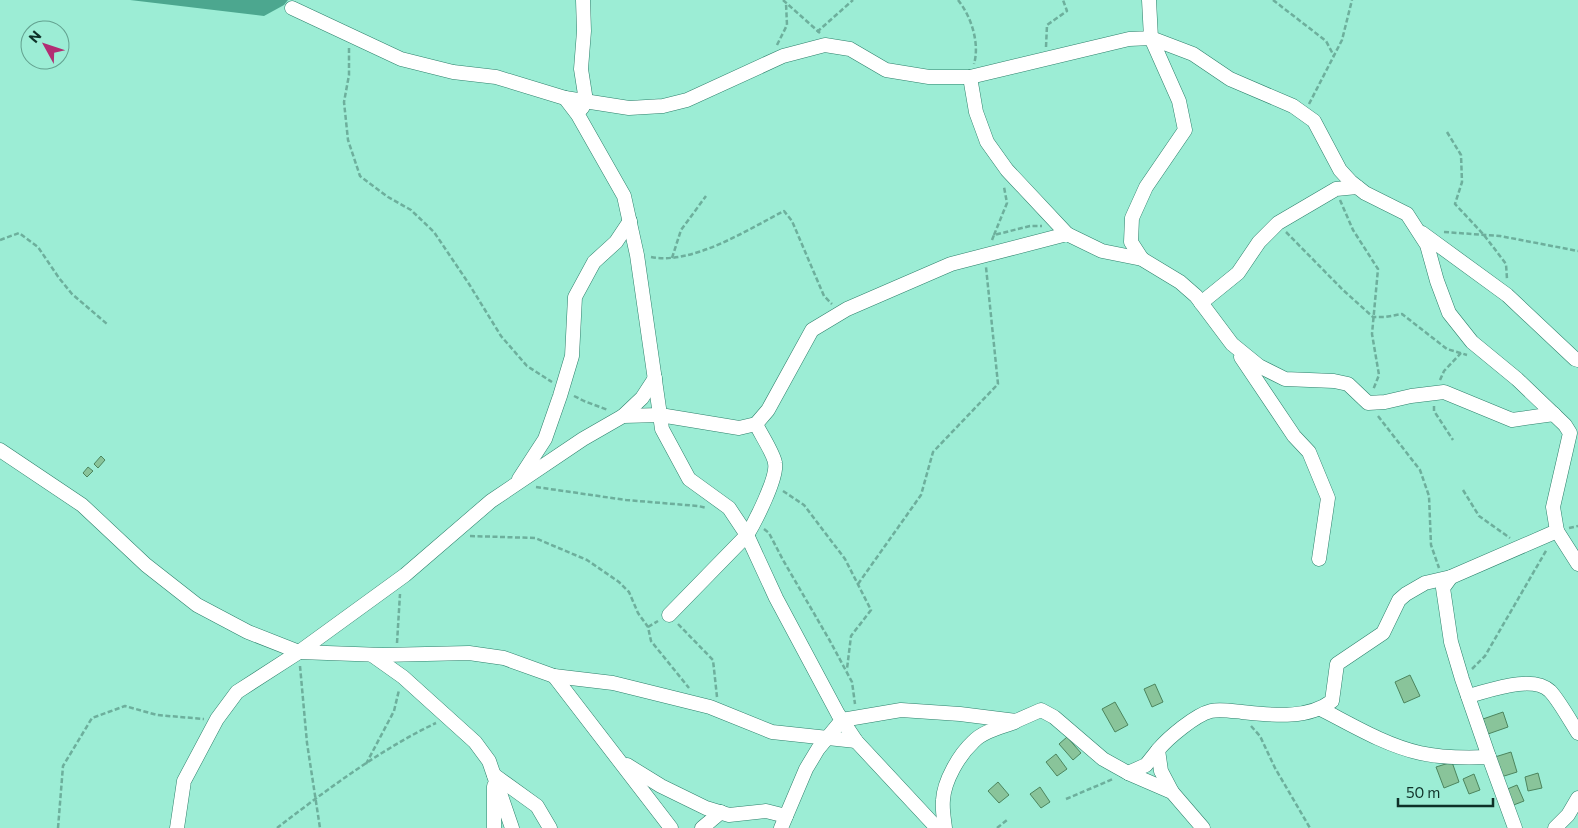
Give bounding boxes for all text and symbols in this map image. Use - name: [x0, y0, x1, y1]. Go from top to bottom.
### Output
- north arrow: [20, 20, 70, 70]
- text: N: [25, 27, 45, 46]
- scale bar: [1398, 776, 1493, 808]
- text: 50 m: [1406, 783, 1440, 801]

